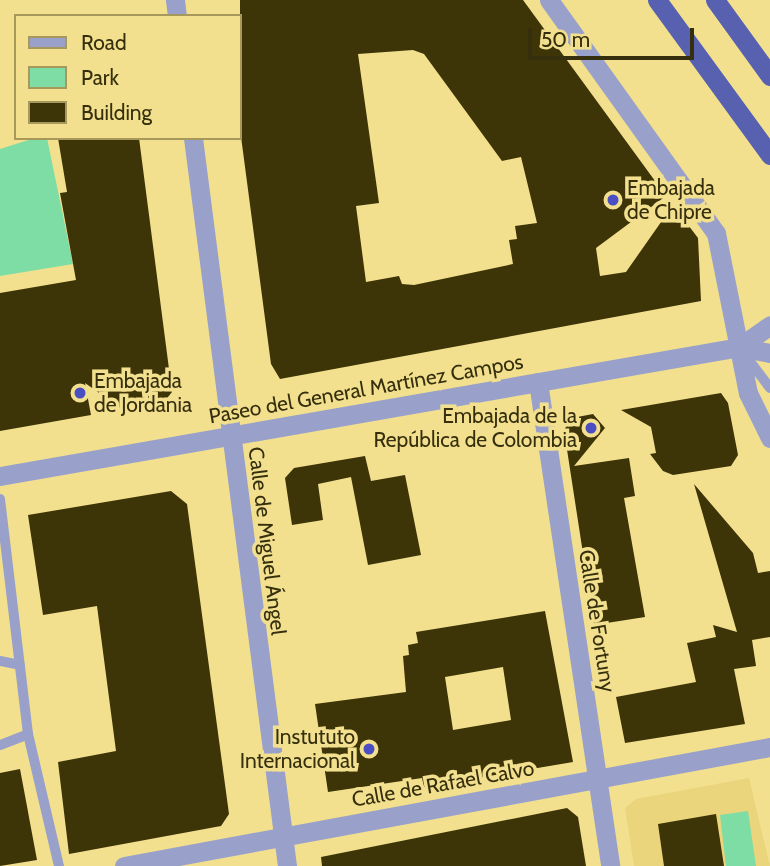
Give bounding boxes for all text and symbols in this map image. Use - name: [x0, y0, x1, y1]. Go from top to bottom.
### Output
- legend: [14, 14, 242, 140]
- scale bar: [532, 14, 698, 58]
- text: 50 m: [541, 27, 590, 52]
- text: Road: [81, 30, 127, 55]
- text: Park: [81, 65, 119, 90]
- text: Building: [81, 100, 152, 125]
- place label: Embajada de Chipre: [627, 175, 715, 225]
- marker: Embajada de Chipre: [605, 192, 621, 208]
- street label: Paseo del General Martínez Campos: [207, 349, 525, 429]
- place label: Embajada de Jordania: [94, 368, 192, 418]
- marker: Embajada de Jordania: [72, 385, 88, 401]
- place label: Embajada de la República de Colombia: [374, 403, 577, 453]
- marker: Embajada de la República de Colombia: [583, 420, 599, 436]
- street label: Calle de Miguel Ángel: [243, 445, 291, 637]
- street label: Calle de Fortuny: [573, 548, 621, 694]
- place label: Instututo Internacional: [240, 724, 355, 774]
- marker: Instututo Internacional: [361, 741, 377, 757]
- street label: Calle de Rafael Calvo: [350, 756, 536, 812]

